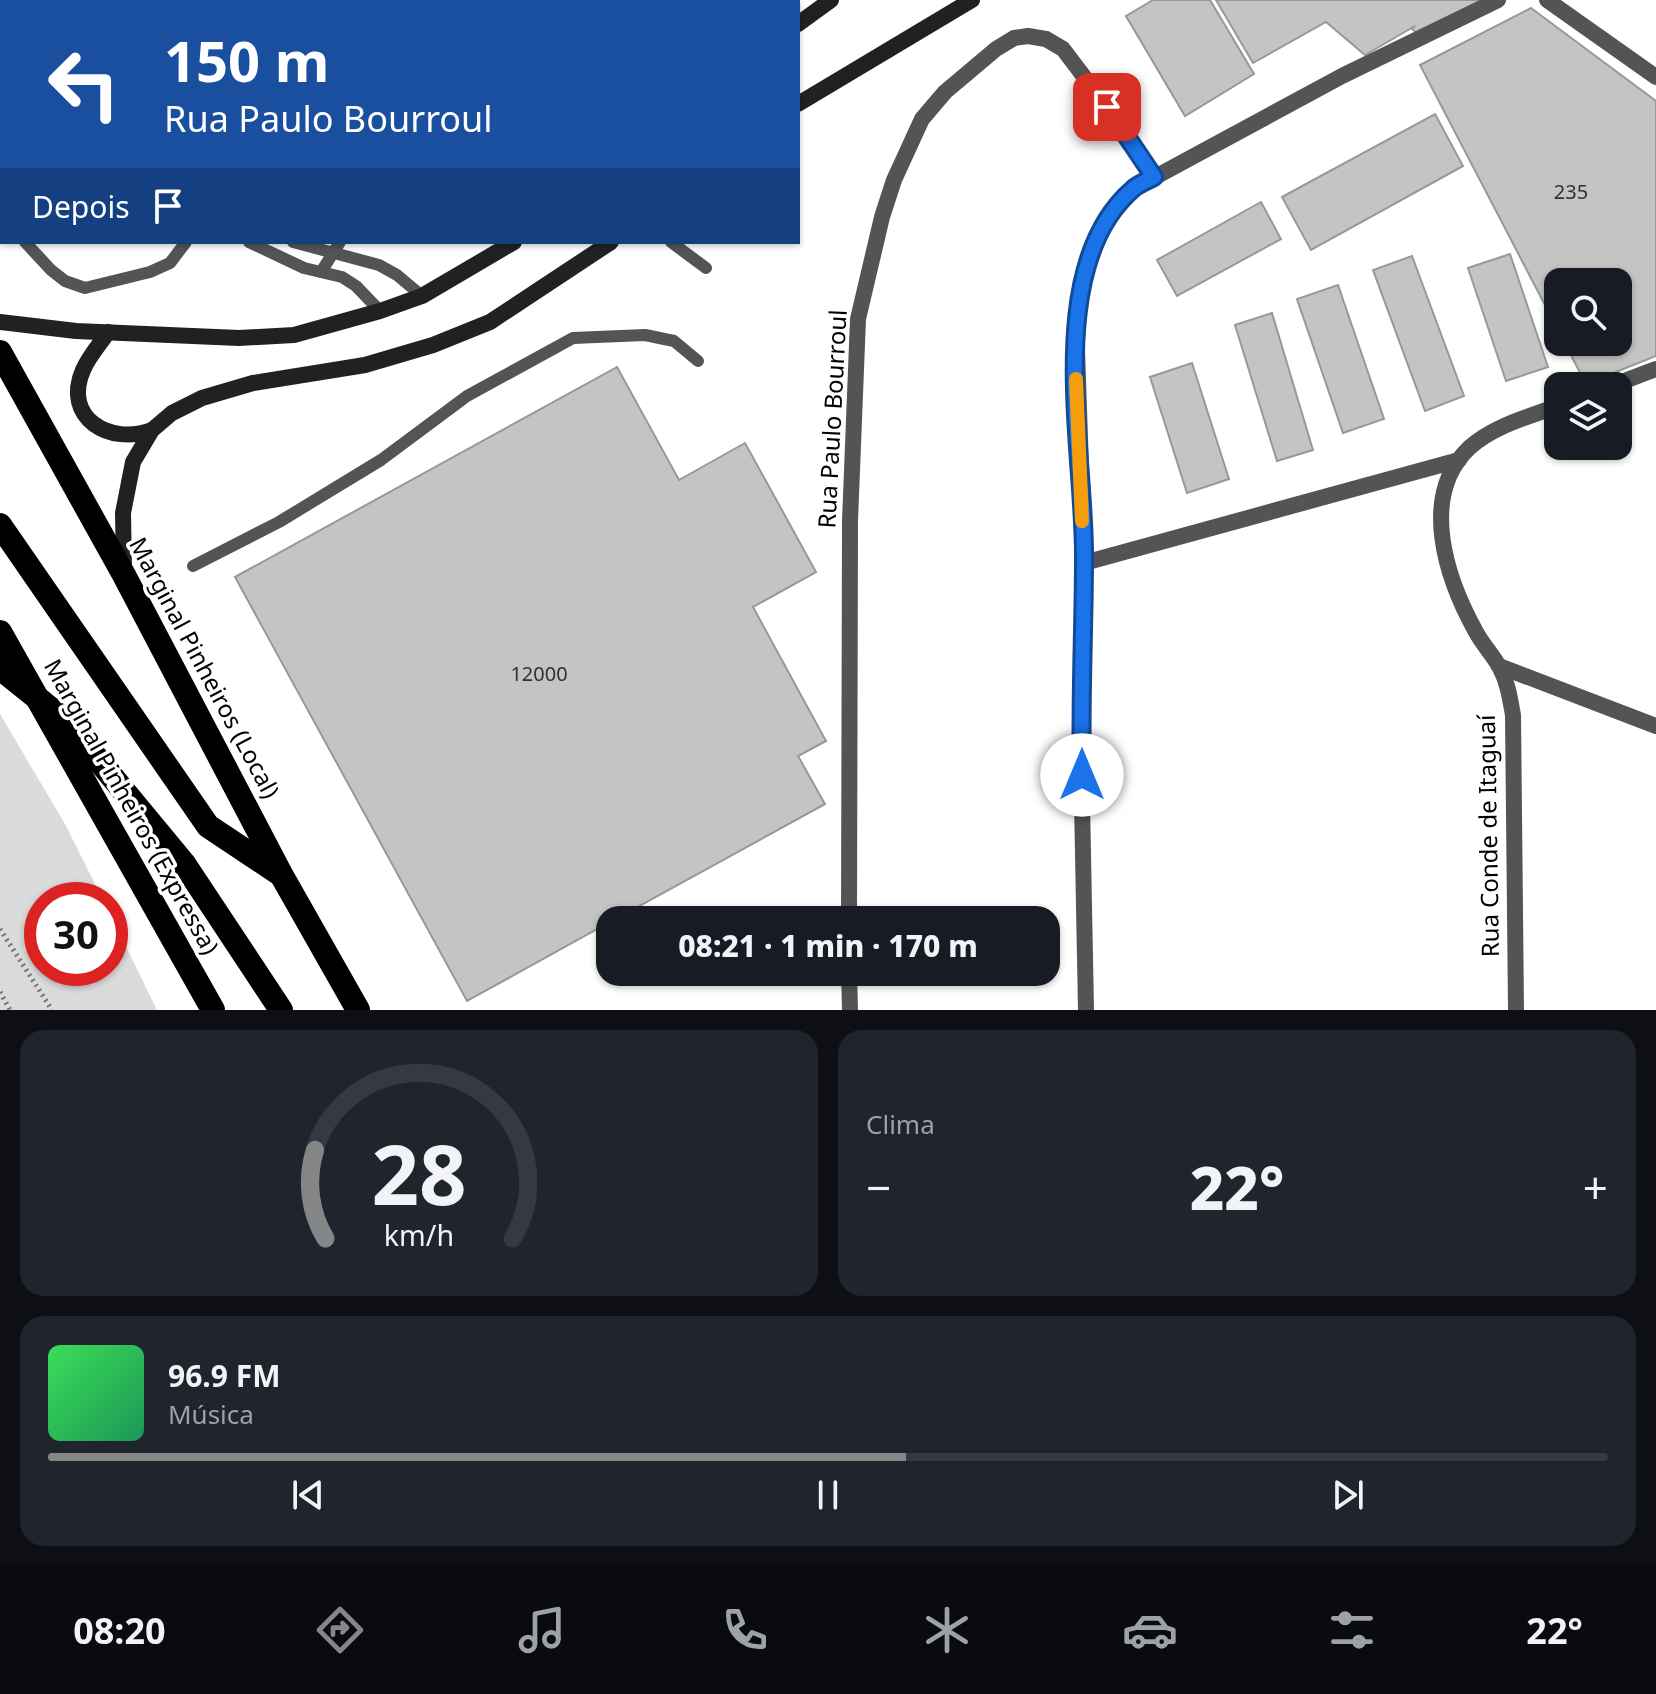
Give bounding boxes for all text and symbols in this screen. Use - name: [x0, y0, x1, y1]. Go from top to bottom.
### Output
- text: 150 m: [164, 22, 329, 98]
- icon: left: [32, 32, 136, 136]
- pin: [1073, 73, 1141, 141]
- icon: arrive: [1085, 85, 1129, 129]
- text: Rua Paulo Bourroul: [164, 94, 493, 143]
- house number: 235: [1554, 178, 1588, 205]
- icon: arrive: [146, 184, 190, 228]
- text: Depois: [32, 186, 130, 227]
- map controls: [1544, 268, 1632, 460]
- button: search: [1544, 268, 1632, 356]
- street label: Rua Paulo Bourroul: [809, 309, 854, 529]
- button: layers: [1544, 372, 1632, 460]
- street label: Marginal Pinheiros (Local): [122, 531, 288, 804]
- street label: Marginal Pinheiros (Expressa): [37, 653, 227, 960]
- house number: 12000: [510, 660, 568, 687]
- street label: Rua Conde de Itaguaí: [1469, 714, 1506, 958]
- position arrow: [1040, 733, 1124, 817]
- speed limit sign: 30: [24, 882, 128, 986]
- text: 08:21 · 1 min · 170 m: [678, 925, 978, 966]
- text: Clima: [866, 1106, 935, 1142]
- text: 28: [371, 1116, 467, 1229]
- text: 22°: [1190, 1146, 1284, 1228]
- text: −: [866, 1157, 891, 1217]
- text: +: [1583, 1157, 1608, 1217]
- text: km/h: [384, 1215, 454, 1254]
- text: 96.9 FM: [168, 1355, 280, 1396]
- text: Música: [168, 1396, 254, 1432]
- icon: previous: [286, 1473, 330, 1517]
- icon: pause: [806, 1473, 850, 1517]
- icon: next: [1326, 1473, 1370, 1517]
- icon: directions: [312, 1602, 368, 1658]
- icon: music: [514, 1602, 570, 1658]
- icon: phone: [717, 1602, 773, 1658]
- icon: climate: [919, 1602, 975, 1658]
- icon: car: [1122, 1602, 1178, 1658]
- icon: filters: [1324, 1602, 1380, 1658]
- text: 08:20: [73, 1606, 166, 1655]
- text: 22°: [1526, 1606, 1583, 1655]

